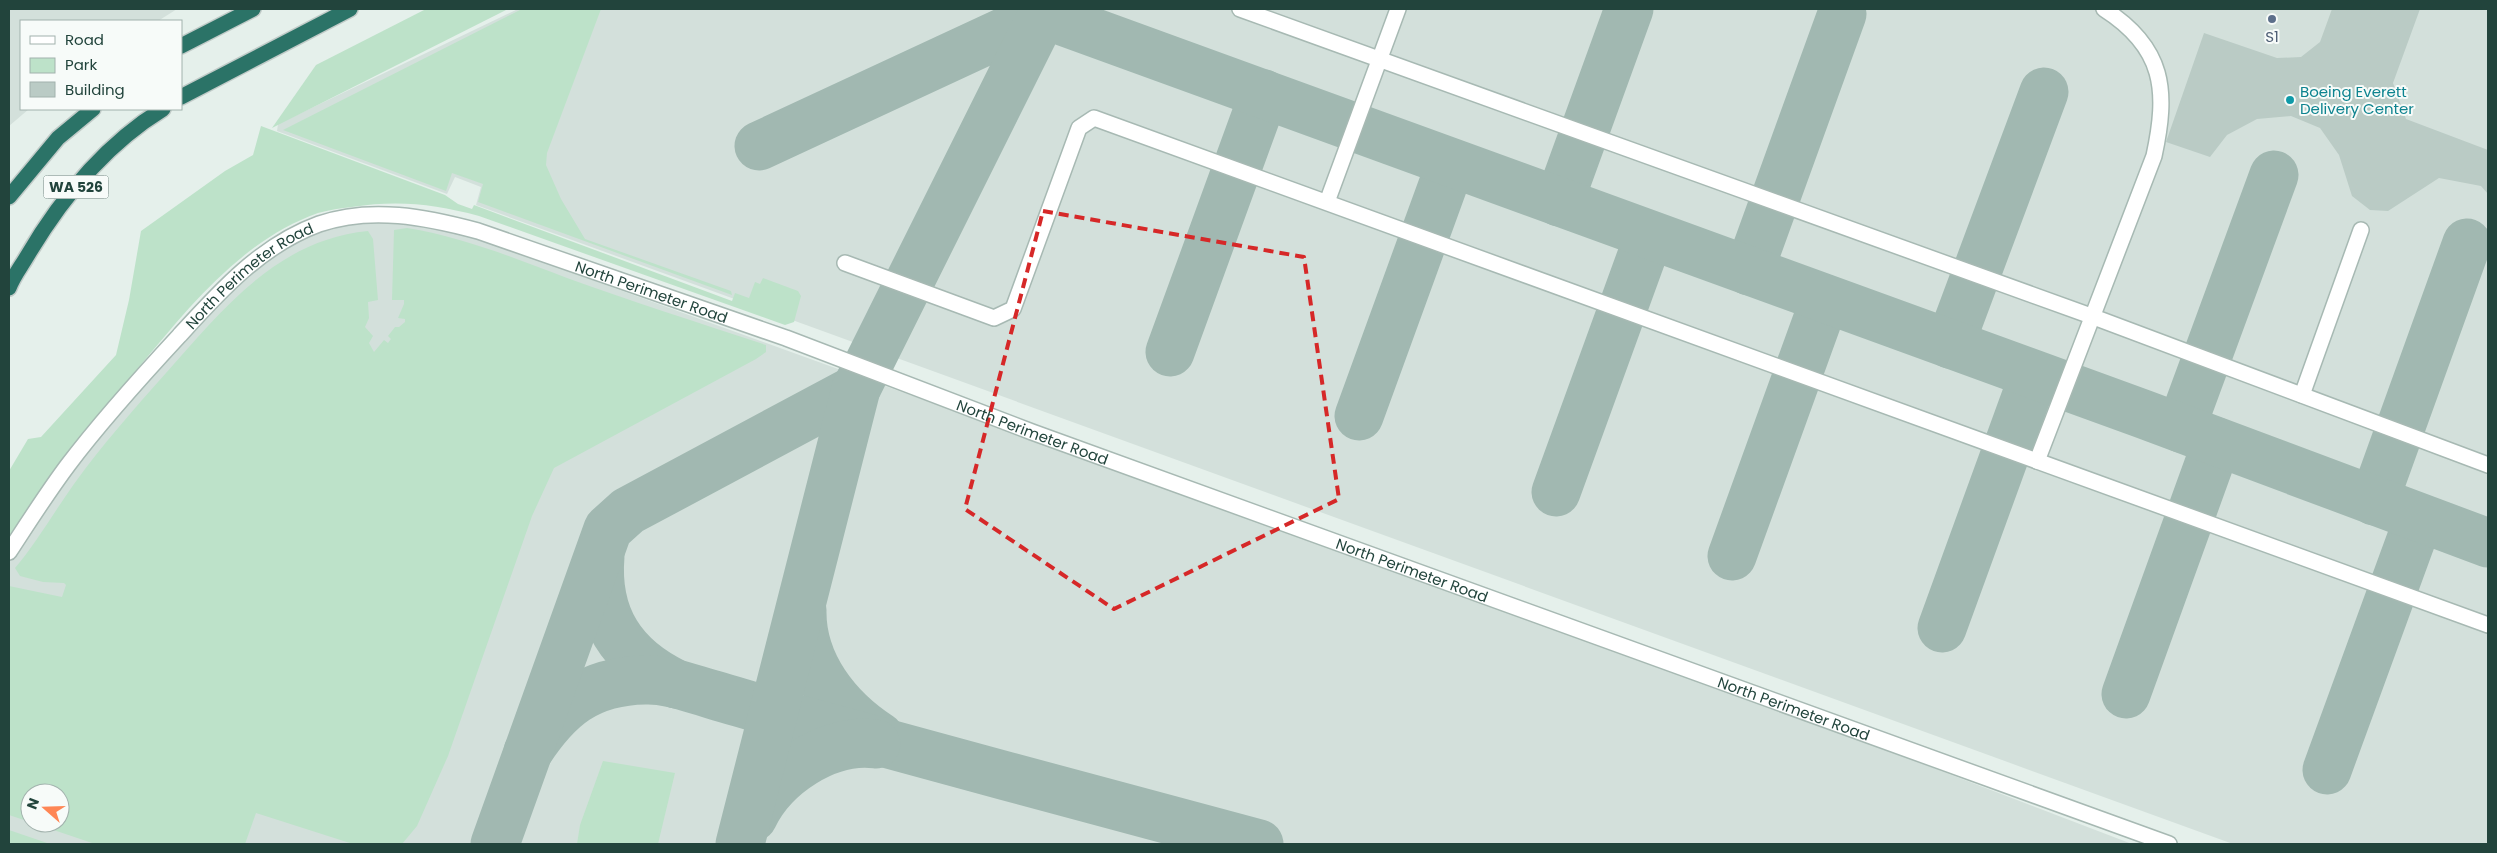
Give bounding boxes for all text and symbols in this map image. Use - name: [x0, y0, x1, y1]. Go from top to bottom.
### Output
- marker: S1: [2266, 13, 2278, 25]
- legend: [20, 20, 182, 110]
- place label: S1: [2265, 26, 2279, 47]
- text: Road: [65, 29, 104, 50]
- text: Park: [65, 54, 97, 75]
- text: Building: [65, 79, 125, 100]
- place label: Boeing Everett Delivery Center: [2300, 81, 2414, 119]
- marker: Boeing Everett Delivery Center: [2284, 94, 2296, 106]
- road number: WA 526: [44, 176, 108, 198]
- street label: North Perimeter Road: [180, 217, 316, 333]
- street label: North Perimeter Road: [572, 255, 731, 328]
- street label: North Perimeter Road: [954, 394, 1111, 469]
- street label: North Perimeter Road: [1333, 533, 1491, 607]
- street label: North Perimeter Road: [1715, 671, 1873, 745]
- north arrow: [20, 783, 70, 833]
- text: N: [22, 795, 44, 812]

